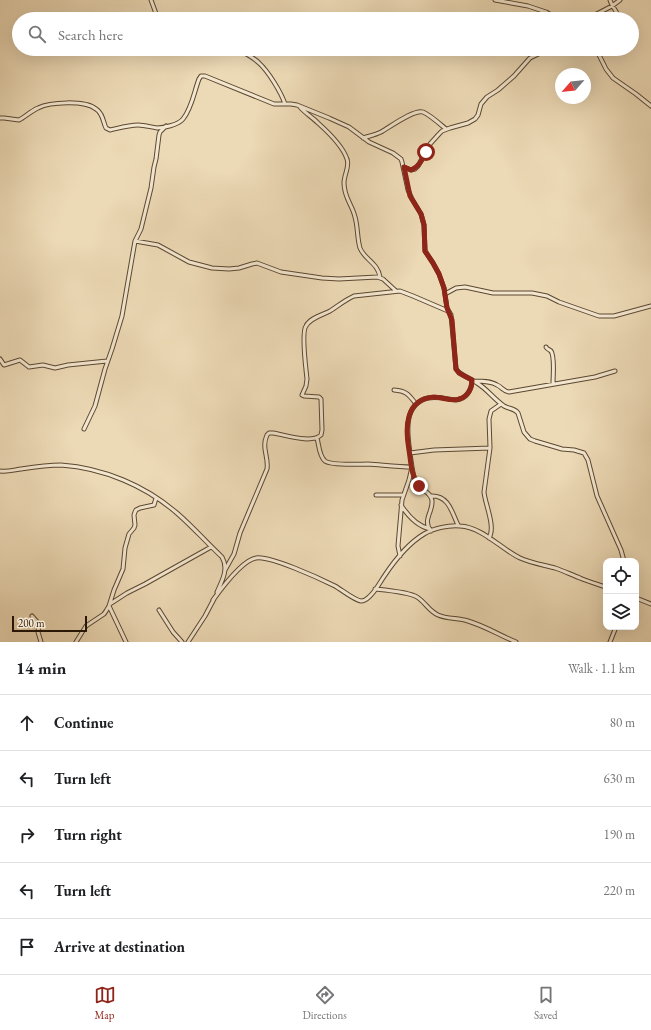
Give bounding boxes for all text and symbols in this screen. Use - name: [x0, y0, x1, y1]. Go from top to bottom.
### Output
- search box: [12, 12, 639, 56]
- icon: search: [26, 23, 48, 45]
- text: Search here: [58, 25, 123, 44]
- north arrow: [555, 68, 591, 104]
- route start: [417, 143, 435, 161]
- route end: [410, 477, 428, 495]
- map controls: [603, 558, 639, 630]
- button: locate: [603, 558, 639, 594]
- button: layers: [603, 594, 639, 630]
- scale bar: [12, 614, 87, 633]
- text: 200 m: [18, 616, 45, 630]
- text: 14 min: [16, 657, 66, 679]
- text: Walk · 1.1 km: [568, 660, 635, 677]
- icon: ahead: [16, 712, 38, 734]
- text: Continue: [54, 713, 114, 732]
- text: 80 m: [610, 714, 635, 731]
- icon: left: [16, 768, 38, 790]
- text: Turn left: [54, 769, 111, 788]
- text: 630 m: [604, 770, 635, 787]
- icon: right: [16, 824, 38, 846]
- text: Turn right: [54, 825, 122, 844]
- text: 190 m: [604, 826, 635, 843]
- icon: left: [16, 880, 38, 902]
- text: Turn left: [54, 881, 111, 900]
- text: 220 m: [604, 882, 635, 899]
- icon: arrive: [16, 936, 38, 958]
- text: Arrive at destination: [54, 937, 185, 956]
- tab: Map: [94, 984, 116, 1022]
- tab: Directions: [303, 984, 347, 1022]
- tab: Saved: [534, 984, 557, 1022]

